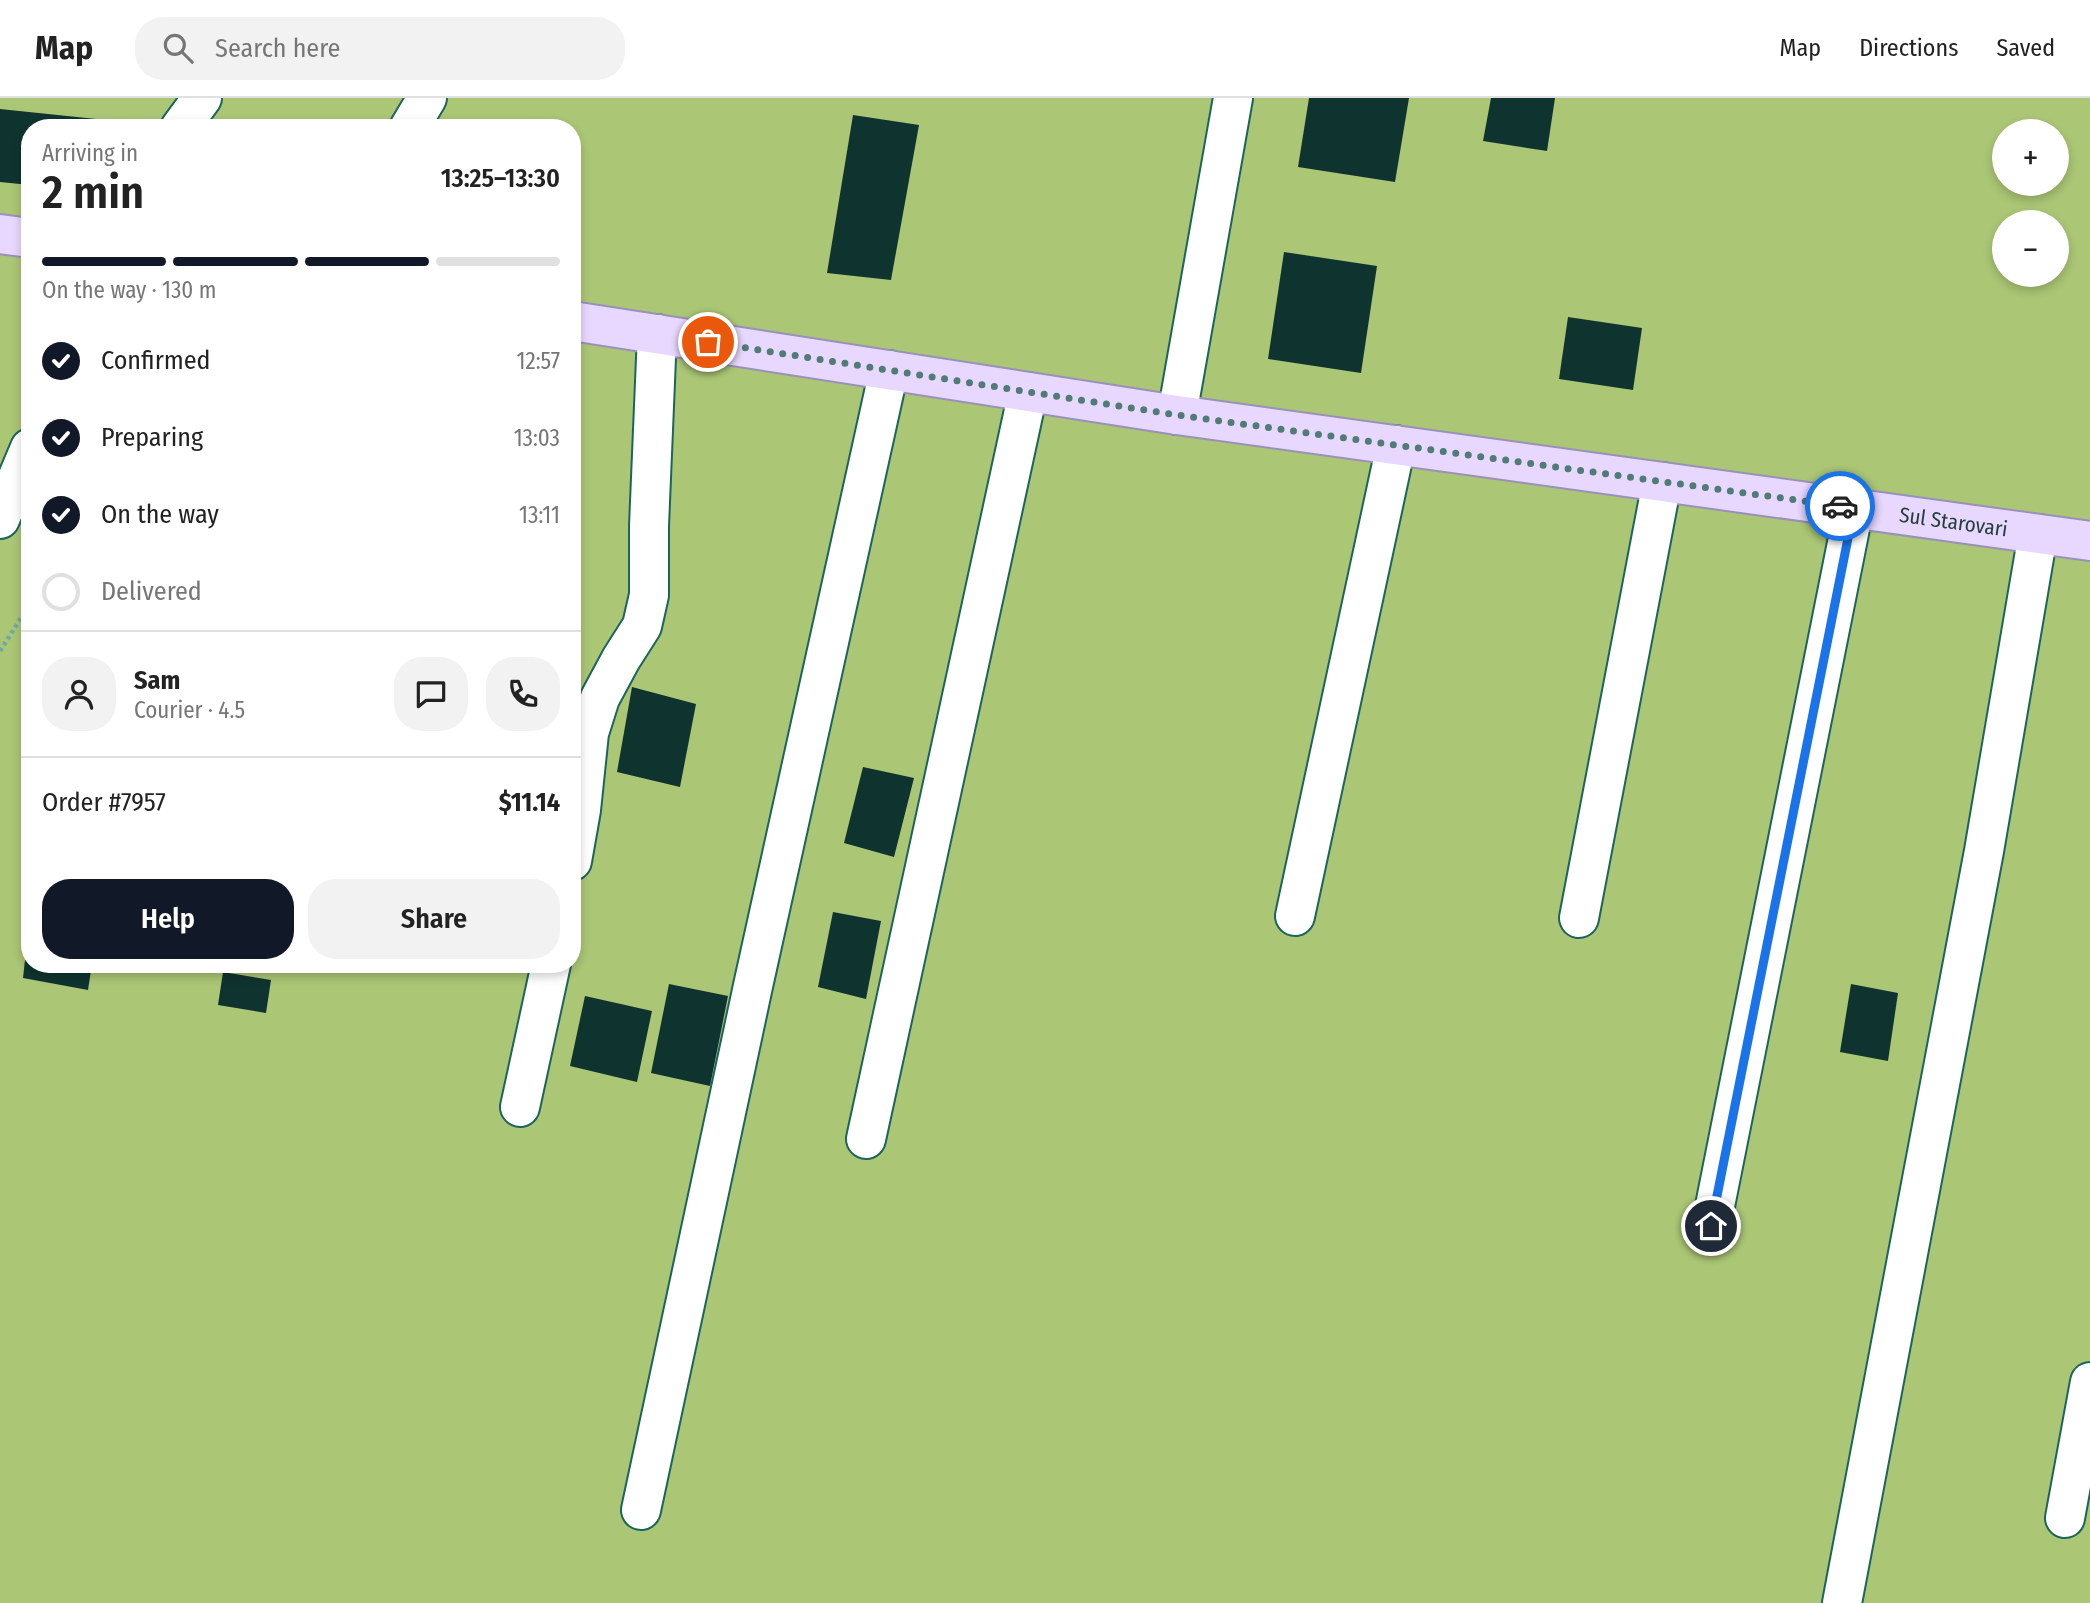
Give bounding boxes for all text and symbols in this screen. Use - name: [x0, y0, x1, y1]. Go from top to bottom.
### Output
- search box: [135, 17, 625, 80]
- text: Map: [35, 28, 93, 68]
- icon: search: [159, 29, 197, 67]
- text: Search here: [215, 33, 340, 64]
- text: Map: [1780, 34, 1821, 62]
- text: Directions: [1859, 34, 1958, 62]
- text: Saved: [1996, 34, 2055, 62]
- map controls: [1992, 119, 2069, 287]
- button: +: [1992, 119, 2069, 196]
- text: Arriving in: [42, 139, 138, 167]
- text: 13:25–13:30: [441, 163, 560, 194]
- text: 2 min: [42, 165, 144, 220]
- button: −: [1992, 210, 2069, 287]
- text: On the way · 130 m: [42, 276, 216, 304]
- pin: [678, 312, 738, 372]
- icon: bag: [689, 323, 727, 361]
- icon: check: [42, 342, 80, 380]
- text: Confirmed: [101, 345, 211, 376]
- text: 12:57: [517, 347, 560, 375]
- icon: check: [42, 419, 80, 457]
- text: Preparing: [101, 422, 203, 453]
- text: 13:03: [514, 424, 560, 452]
- courier: [1805, 471, 1875, 541]
- icon: car: [1821, 487, 1859, 525]
- icon: check: [42, 496, 80, 534]
- text: On the way: [101, 499, 219, 530]
- text: 13:11: [519, 501, 560, 529]
- street label: Sul Starovari: [1898, 502, 2009, 542]
- text: Delivered: [101, 576, 202, 607]
- button: person: [42, 657, 116, 731]
- button: chat: [394, 657, 468, 731]
- button: phone: [486, 657, 560, 731]
- text: Sam: [134, 665, 180, 696]
- text: Courier · 4.5: [134, 696, 245, 724]
- text: Order #7957: [42, 787, 166, 818]
- text: $11.14: [499, 787, 560, 818]
- button: Help: [42, 879, 294, 959]
- button: Share: [308, 879, 560, 959]
- pin: [1681, 1196, 1741, 1256]
- icon: home: [1692, 1207, 1730, 1245]

